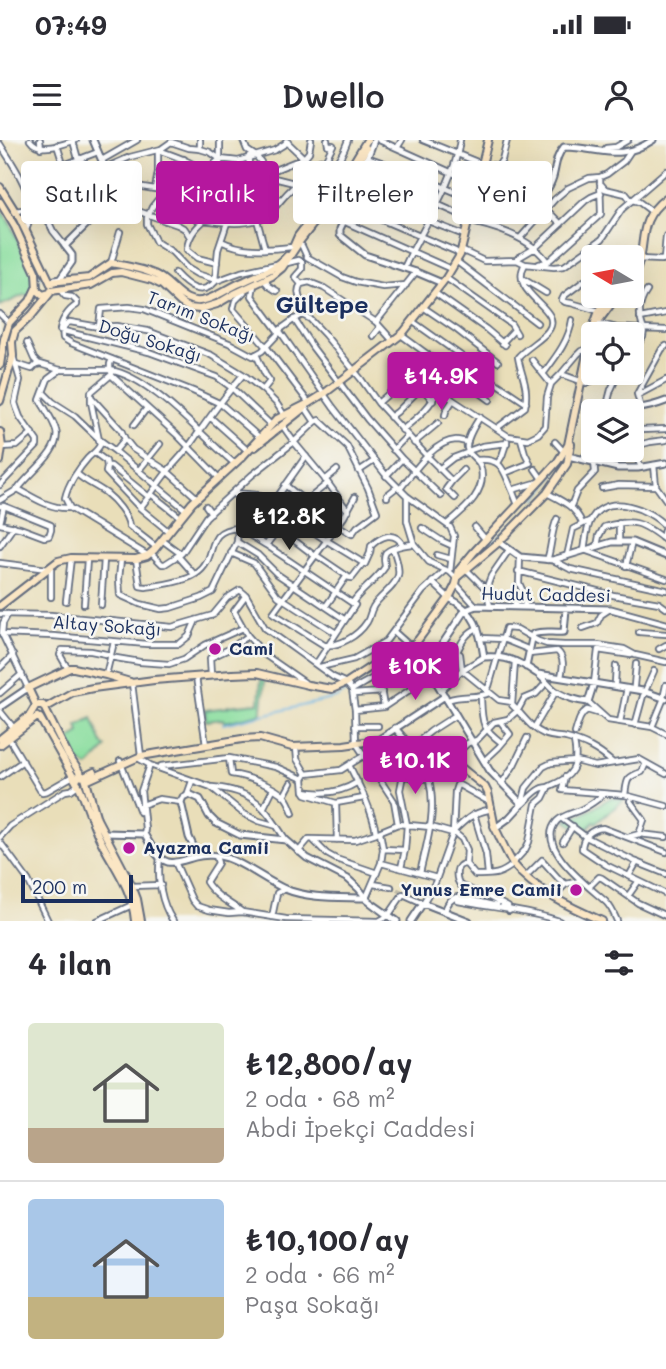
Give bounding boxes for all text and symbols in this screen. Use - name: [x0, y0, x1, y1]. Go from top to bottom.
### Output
- text: 07:49: [35, 8, 107, 42]
- text: Dwello: [282, 74, 384, 116]
- icon: menu: [28, 76, 66, 114]
- icon: person: [600, 76, 638, 114]
- chip: Satılık: [21, 161, 142, 224]
- chip: Kiralık: [156, 161, 279, 224]
- chip: Filtreler: [293, 161, 438, 224]
- chip: Yeni: [452, 161, 552, 224]
- north arrow: [581, 245, 644, 308]
- map controls: [581, 245, 644, 462]
- street label: Tarım Sokağı: [144, 284, 259, 348]
- district label: Gültepe: [275, 288, 369, 319]
- street label: Doğu Sokağı: [96, 313, 205, 367]
- button: locate: [581, 322, 644, 385]
- pin: ₺14.9K: [384, 352, 498, 412]
- text: ₺14.9K: [403, 360, 479, 390]
- button: layers: [581, 399, 644, 462]
- pin: ₺12.8K: [232, 492, 346, 552]
- text: ₺12.8K: [252, 500, 326, 530]
- street label: Hudut Caddesi: [481, 581, 611, 607]
- street label: Altay Sokağı: [52, 609, 162, 641]
- place label: Cami: [229, 636, 274, 660]
- marker: Cami: [207, 641, 223, 657]
- pin: ₺10K: [374, 643, 456, 702]
- text: ₺10K: [388, 650, 442, 680]
- pin: ₺10.1K: [358, 736, 472, 796]
- text: ₺10.1K: [379, 744, 451, 774]
- place label: Ayazma Camii: [143, 835, 269, 859]
- marker: Ayazma Camii: [121, 840, 137, 856]
- scale bar: [21, 872, 133, 904]
- text: 200 m: [32, 874, 87, 899]
- place label: Yunus Emre Camii: [400, 877, 562, 901]
- marker: Yunus Emre Camii: [568, 882, 584, 898]
- text: 4 ilan: [28, 943, 112, 983]
- icon: filters: [600, 944, 638, 982]
- text: ₺12,800/ay: [245, 1043, 412, 1083]
- icon: home: [84, 1051, 168, 1135]
- text: 2 oda · 68 m²: [245, 1083, 395, 1113]
- text: Abdi İpekçi Caddesi: [245, 1113, 476, 1143]
- text: ₺10,100/ay: [245, 1219, 410, 1259]
- icon: home: [84, 1227, 168, 1311]
- text: 2 oda · 66 m²: [245, 1259, 395, 1289]
- text: Paşa Sokağı: [245, 1289, 380, 1319]

